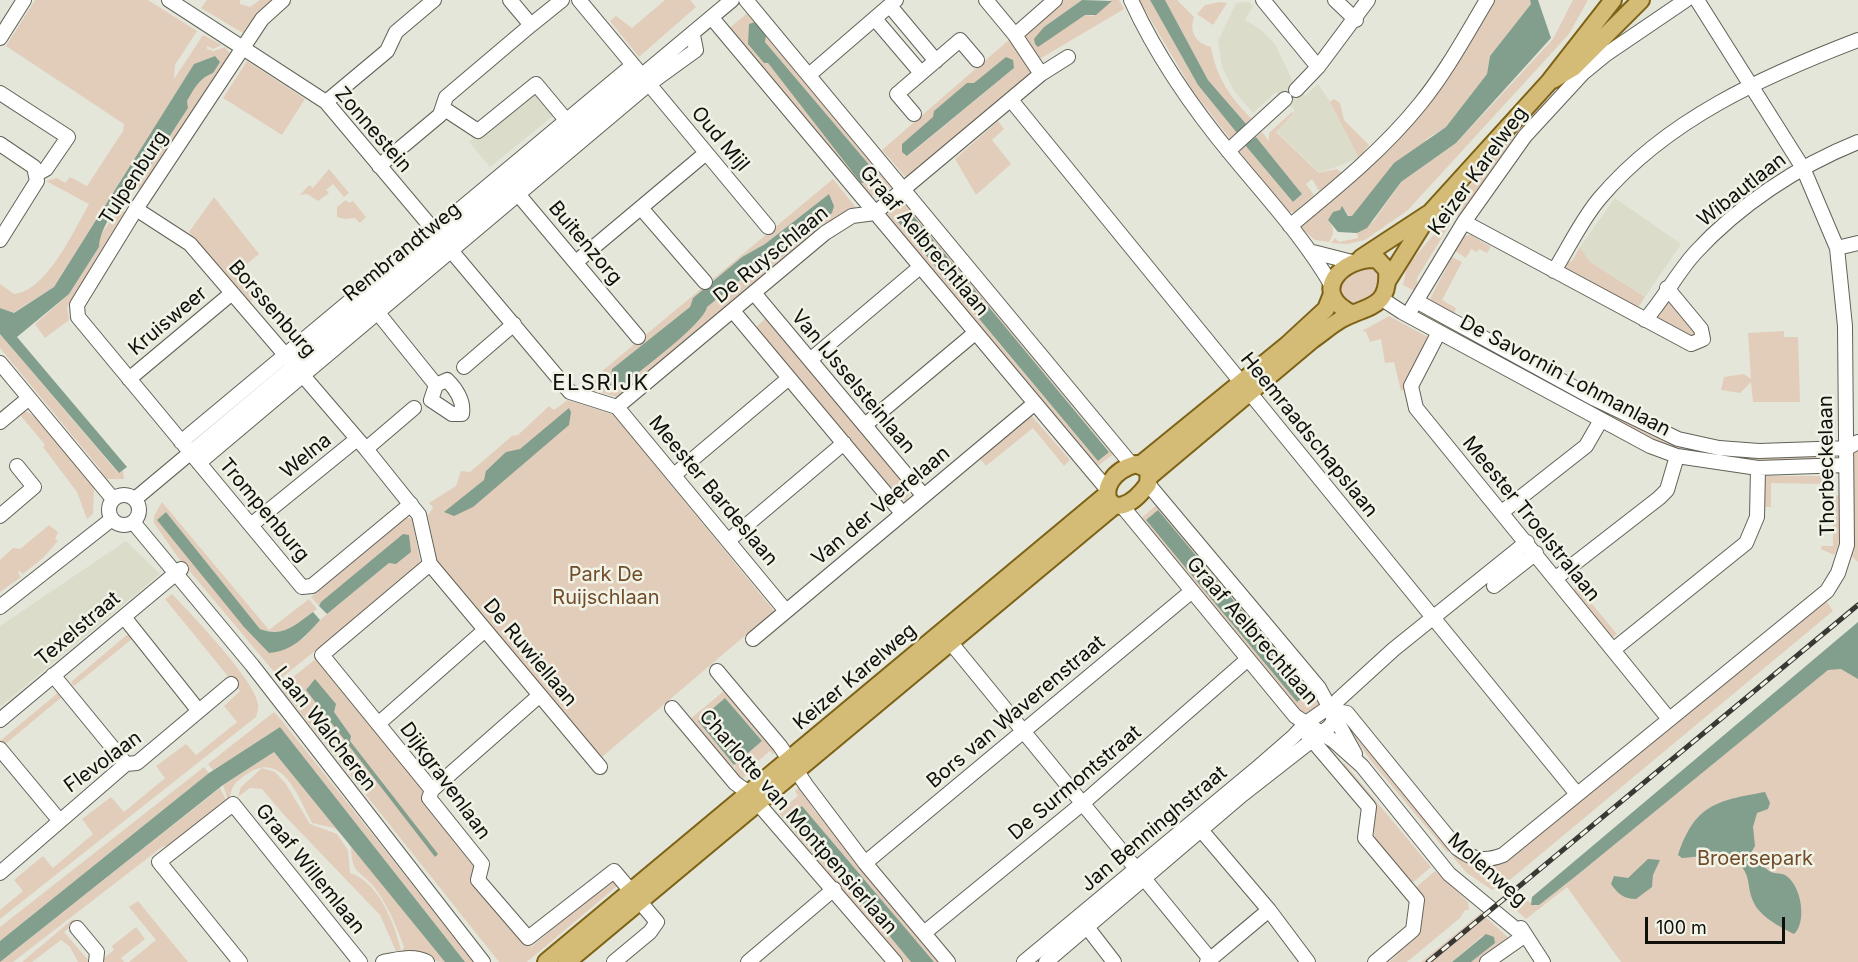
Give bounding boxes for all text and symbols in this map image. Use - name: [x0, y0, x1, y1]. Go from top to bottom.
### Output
- street label: Zonnestein: [329, 82, 417, 178]
- street label: Oud Mijl: [686, 102, 754, 176]
- street label: Keizer Karelweg: [1423, 102, 1533, 240]
- street label: Tulpenburg: [95, 126, 173, 230]
- street label: Wibautlaan: [1693, 148, 1791, 232]
- street label: Graaf Aelbrechtlaan: [854, 161, 994, 321]
- street label: Buitenzorg: [543, 196, 627, 290]
- street label: Rembrandtweg: [339, 197, 465, 307]
- street label: De Ruyschlaan: [709, 201, 833, 309]
- street label: Borssenburg: [223, 256, 321, 362]
- street label: Kruisweer: [124, 281, 212, 361]
- street label: Van IJsselsteinlaan: [786, 305, 920, 459]
- street label: De Savornin Lohmanlaan: [1456, 310, 1674, 442]
- street label: Heemraadschapslaan: [1235, 348, 1383, 522]
- district label: ELSRIJK: [552, 370, 650, 396]
- street label: Thorbeckelaan: [1814, 395, 1840, 537]
- street label: Meester Bardeslaan: [643, 411, 783, 571]
- street label: Welna: [276, 428, 336, 484]
- street label: Meester Troelstralaan: [1457, 432, 1605, 606]
- street label: Van der Veerelaan: [807, 441, 955, 571]
- street label: Trompenburg: [214, 453, 314, 567]
- street label: Graaf Aelbrechtlaan: [1181, 552, 1323, 710]
- park label: Park De Ruijschlaan: [552, 563, 660, 610]
- street label: Texelstraat: [31, 587, 125, 671]
- street label: De Ruwiellaan: [478, 594, 582, 712]
- street label: Keizer Karelweg: [789, 619, 921, 735]
- street label: Bors van Waverenstraat: [922, 630, 1110, 794]
- street label: Laan Walcheren: [269, 662, 381, 796]
- street label: Charlotte van Montpensierlaan: [694, 705, 902, 939]
- street label: Dijkgravenlaan: [394, 718, 496, 844]
- street label: De Surmontstraat: [1004, 721, 1146, 845]
- street label: Flevolaan: [60, 726, 146, 798]
- street label: Jan Benninghstraat: [1076, 761, 1232, 897]
- street label: Graaf Willemlaan: [250, 799, 370, 939]
- street label: Molenweg: [1442, 828, 1532, 912]
- park label: Broersepark: [1697, 847, 1813, 871]
- scale bar: [1648, 905, 1788, 943]
- text: 100 m: [1656, 917, 1707, 938]

